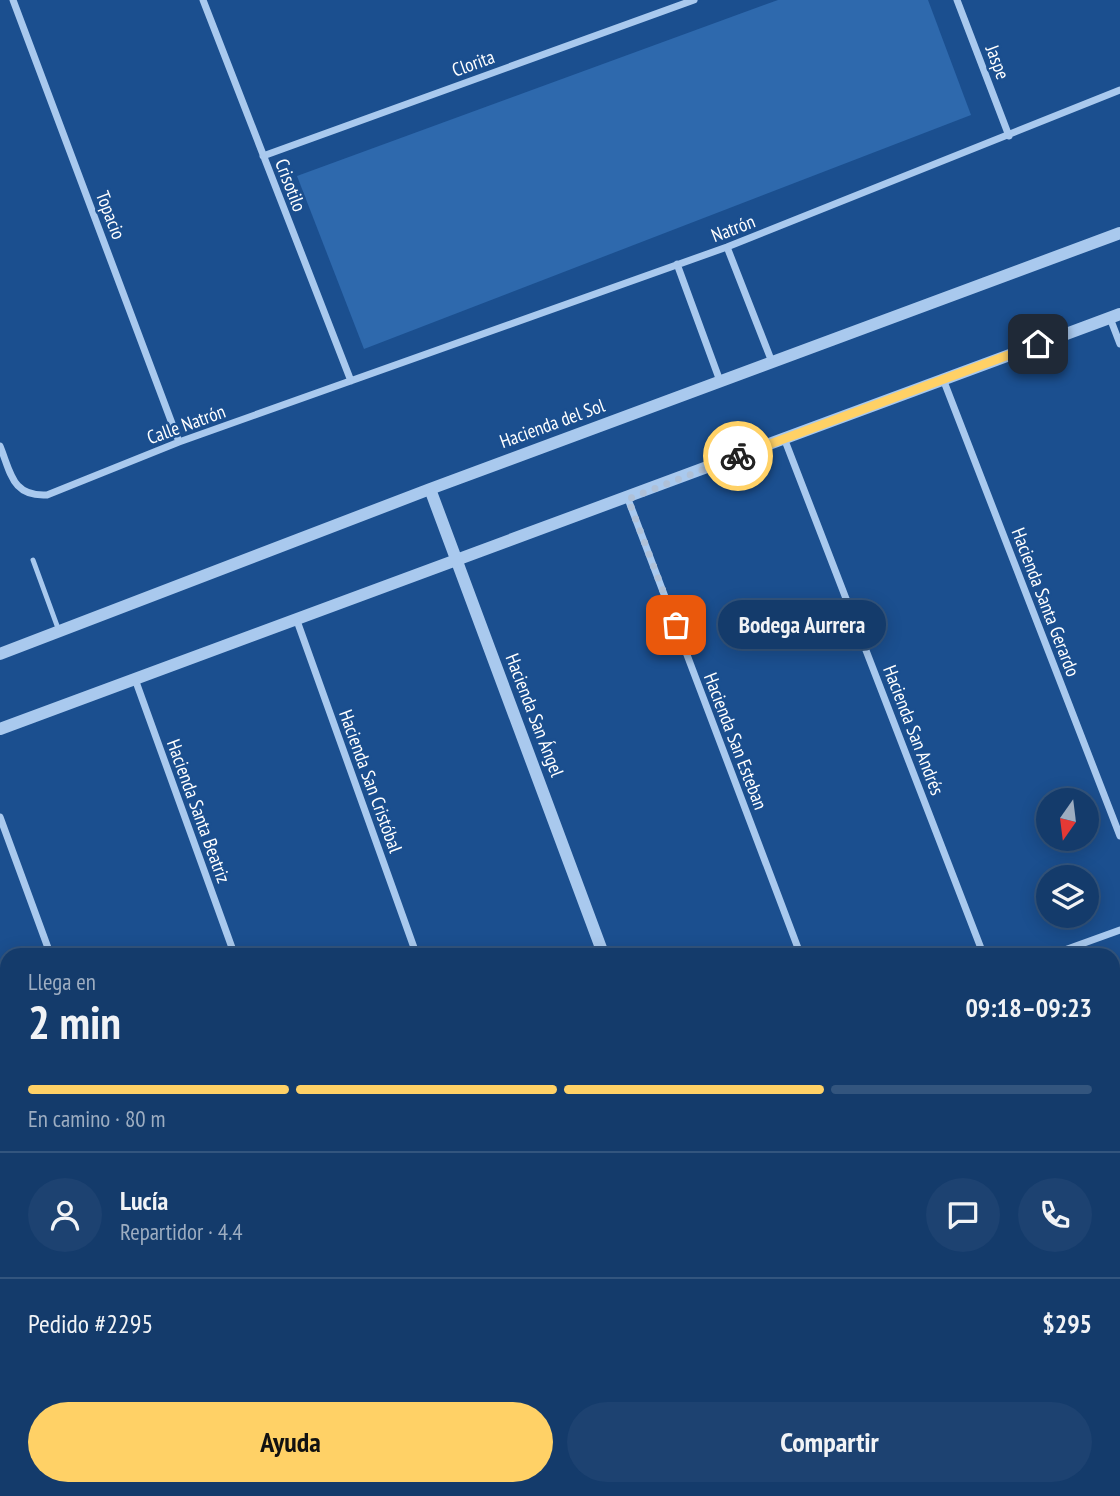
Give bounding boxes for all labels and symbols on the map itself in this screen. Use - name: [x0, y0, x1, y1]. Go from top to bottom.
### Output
- street label: Jaspe: [980, 41, 1015, 83]
- street label: Clorita: [448, 44, 498, 82]
- street label: Crisotilo: [270, 155, 312, 215]
- street label: Topacio: [91, 187, 131, 243]
- street label: Natrón: [708, 209, 758, 247]
- pin: [1008, 314, 1068, 374]
- street label: Hacienda del Sol: [496, 393, 608, 453]
- street label: Calle Natrón: [144, 399, 228, 449]
- courier: [703, 421, 773, 491]
- street label: Hacienda Santa Gerardo: [1007, 524, 1085, 680]
- pin: [646, 595, 706, 655]
- callout: Bodega Aurrera: [718, 600, 886, 650]
- street label: Hacienda San Ángel: [500, 650, 570, 781]
- street label: Hacienda San Andrés: [878, 662, 950, 798]
- street label: Hacienda San Esteban: [699, 669, 773, 813]
- street label: Hacienda San Cristóbal: [334, 706, 408, 856]
- street label: Hacienda Santa Beatriz: [162, 736, 236, 886]
- north arrow: [1036, 788, 1099, 850]

